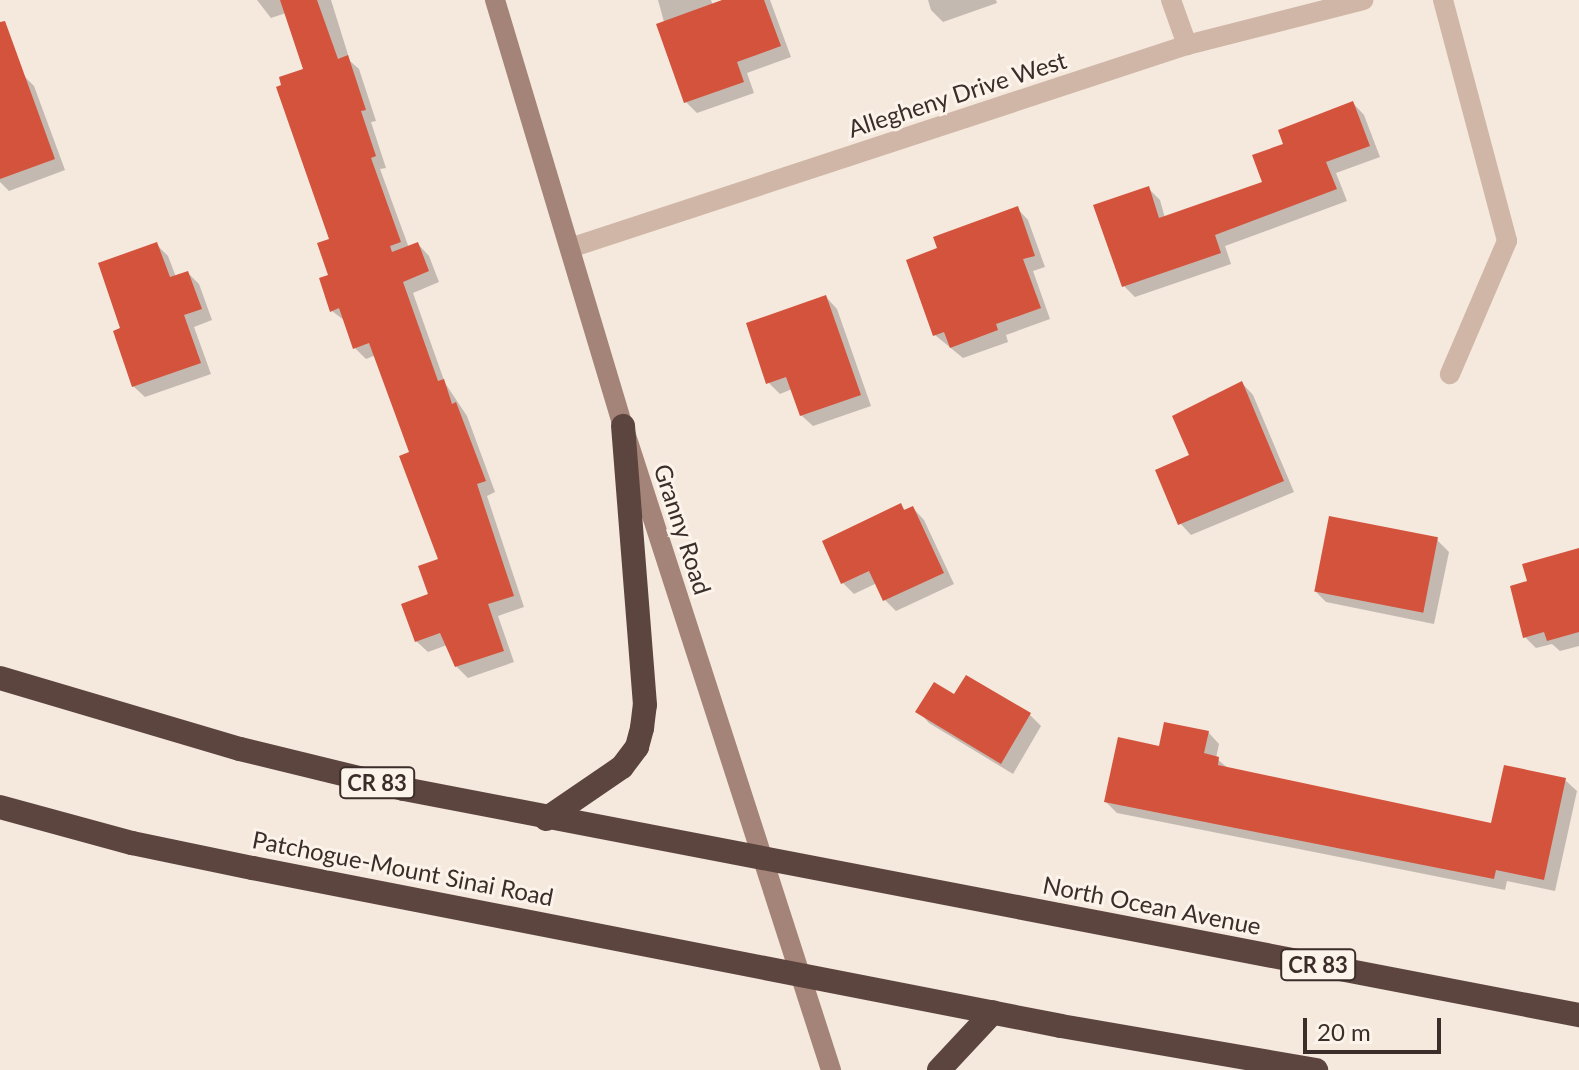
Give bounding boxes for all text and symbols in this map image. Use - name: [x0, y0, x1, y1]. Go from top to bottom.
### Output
- street label: Allegheny Drive West: [844, 45, 1070, 143]
- street label: Granny Road: [648, 460, 718, 598]
- road number: CR 83: [339, 765, 415, 801]
- street label: Patchogue-Mount Sinai Road: [250, 825, 556, 911]
- street label: North Ocean Avenue: [1040, 870, 1264, 940]
- road number: CR 83: [1280, 947, 1356, 983]
- scale bar: [1307, 1002, 1445, 1052]
- text: 20 m: [1317, 1017, 1371, 1046]

